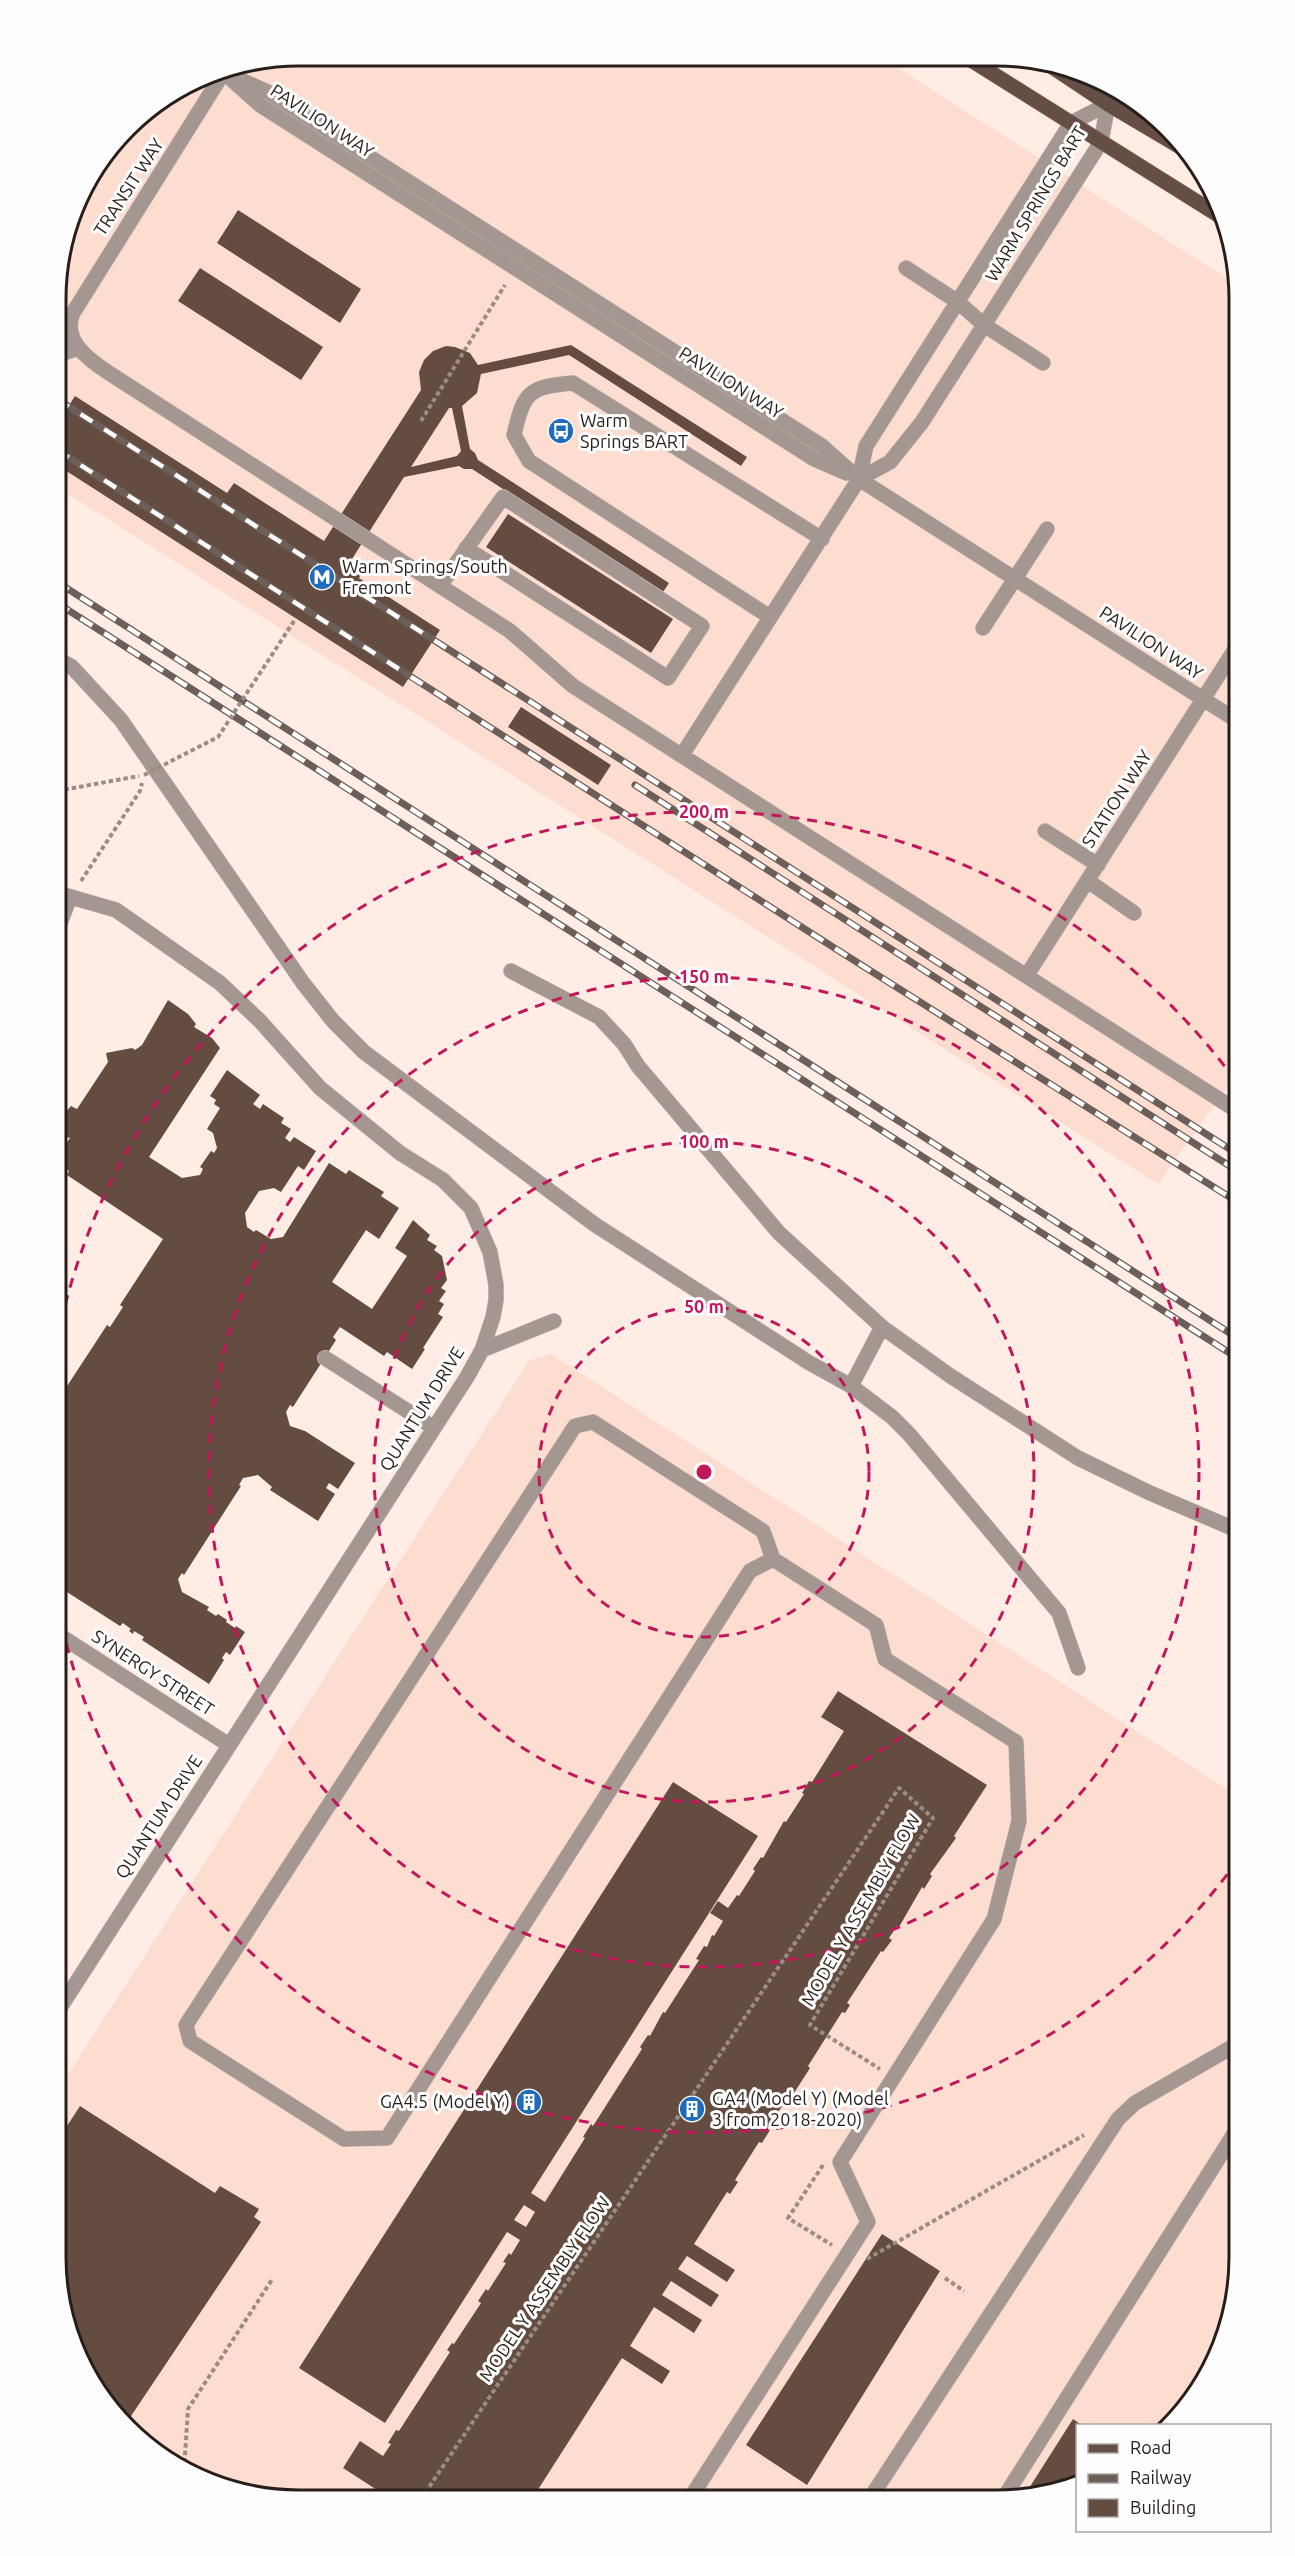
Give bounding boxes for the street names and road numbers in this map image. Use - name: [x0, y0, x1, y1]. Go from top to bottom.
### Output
- street label: PAVILION WAY: [267, 79, 378, 161]
- street label: WARM SPRINGS BART: [981, 122, 1090, 285]
- street label: TRANSIT WAY: [89, 134, 167, 239]
- street label: PAVILION WAY: [676, 342, 788, 422]
- street label: PAVILION WAY: [1096, 601, 1207, 683]
- street label: STATION WAY: [1077, 746, 1155, 851]
- street label: QUANTUM DRIVE: [375, 1343, 468, 1475]
- street label: SYNERGY STREET: [89, 1625, 218, 1719]
- street label: QUANTUM DRIVE: [111, 1751, 206, 1882]
- street label: MODEL Y ASSEMBLY FLOW: [797, 1809, 924, 2009]
- street label: MODEL Y ASSEMBLY FLOW: [475, 2192, 614, 2385]

